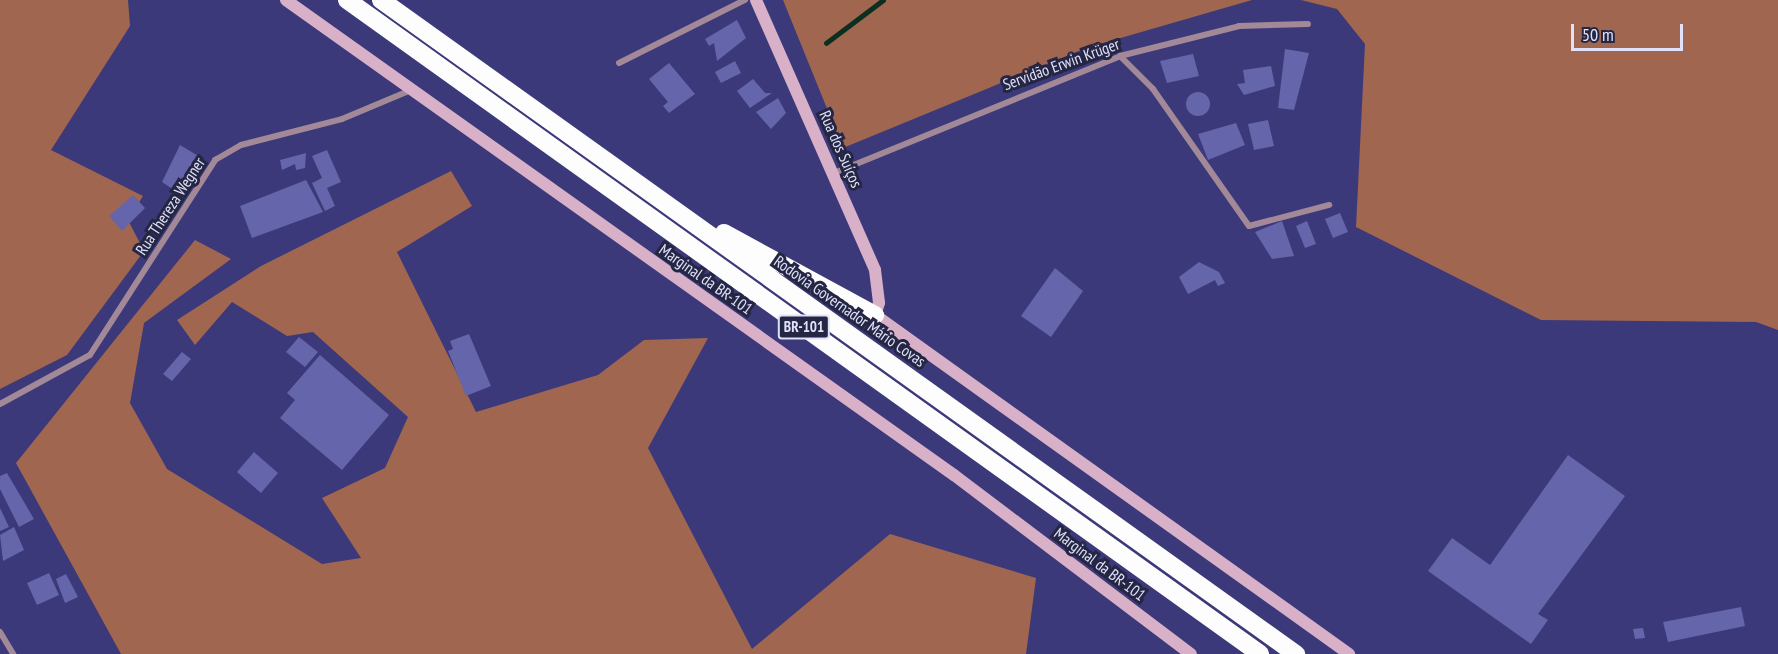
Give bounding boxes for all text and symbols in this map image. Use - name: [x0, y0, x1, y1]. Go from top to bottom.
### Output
- scale bar: [1574, 12, 1686, 50]
- text: 50 m: [1582, 23, 1614, 46]
- street label: Servidão Erwin Krüger: [1000, 34, 1122, 94]
- street label: Rua dos Suíços: [816, 108, 866, 190]
- street label: Rua Thereza Wegner: [131, 153, 209, 259]
- street label: Marginal da BR-101: [656, 240, 756, 318]
- street label: Rodovia Governador Mário Covas: [771, 251, 929, 371]
- road number: BR-101: [777, 315, 831, 339]
- street label: Marginal da BR-101: [1050, 523, 1150, 605]

